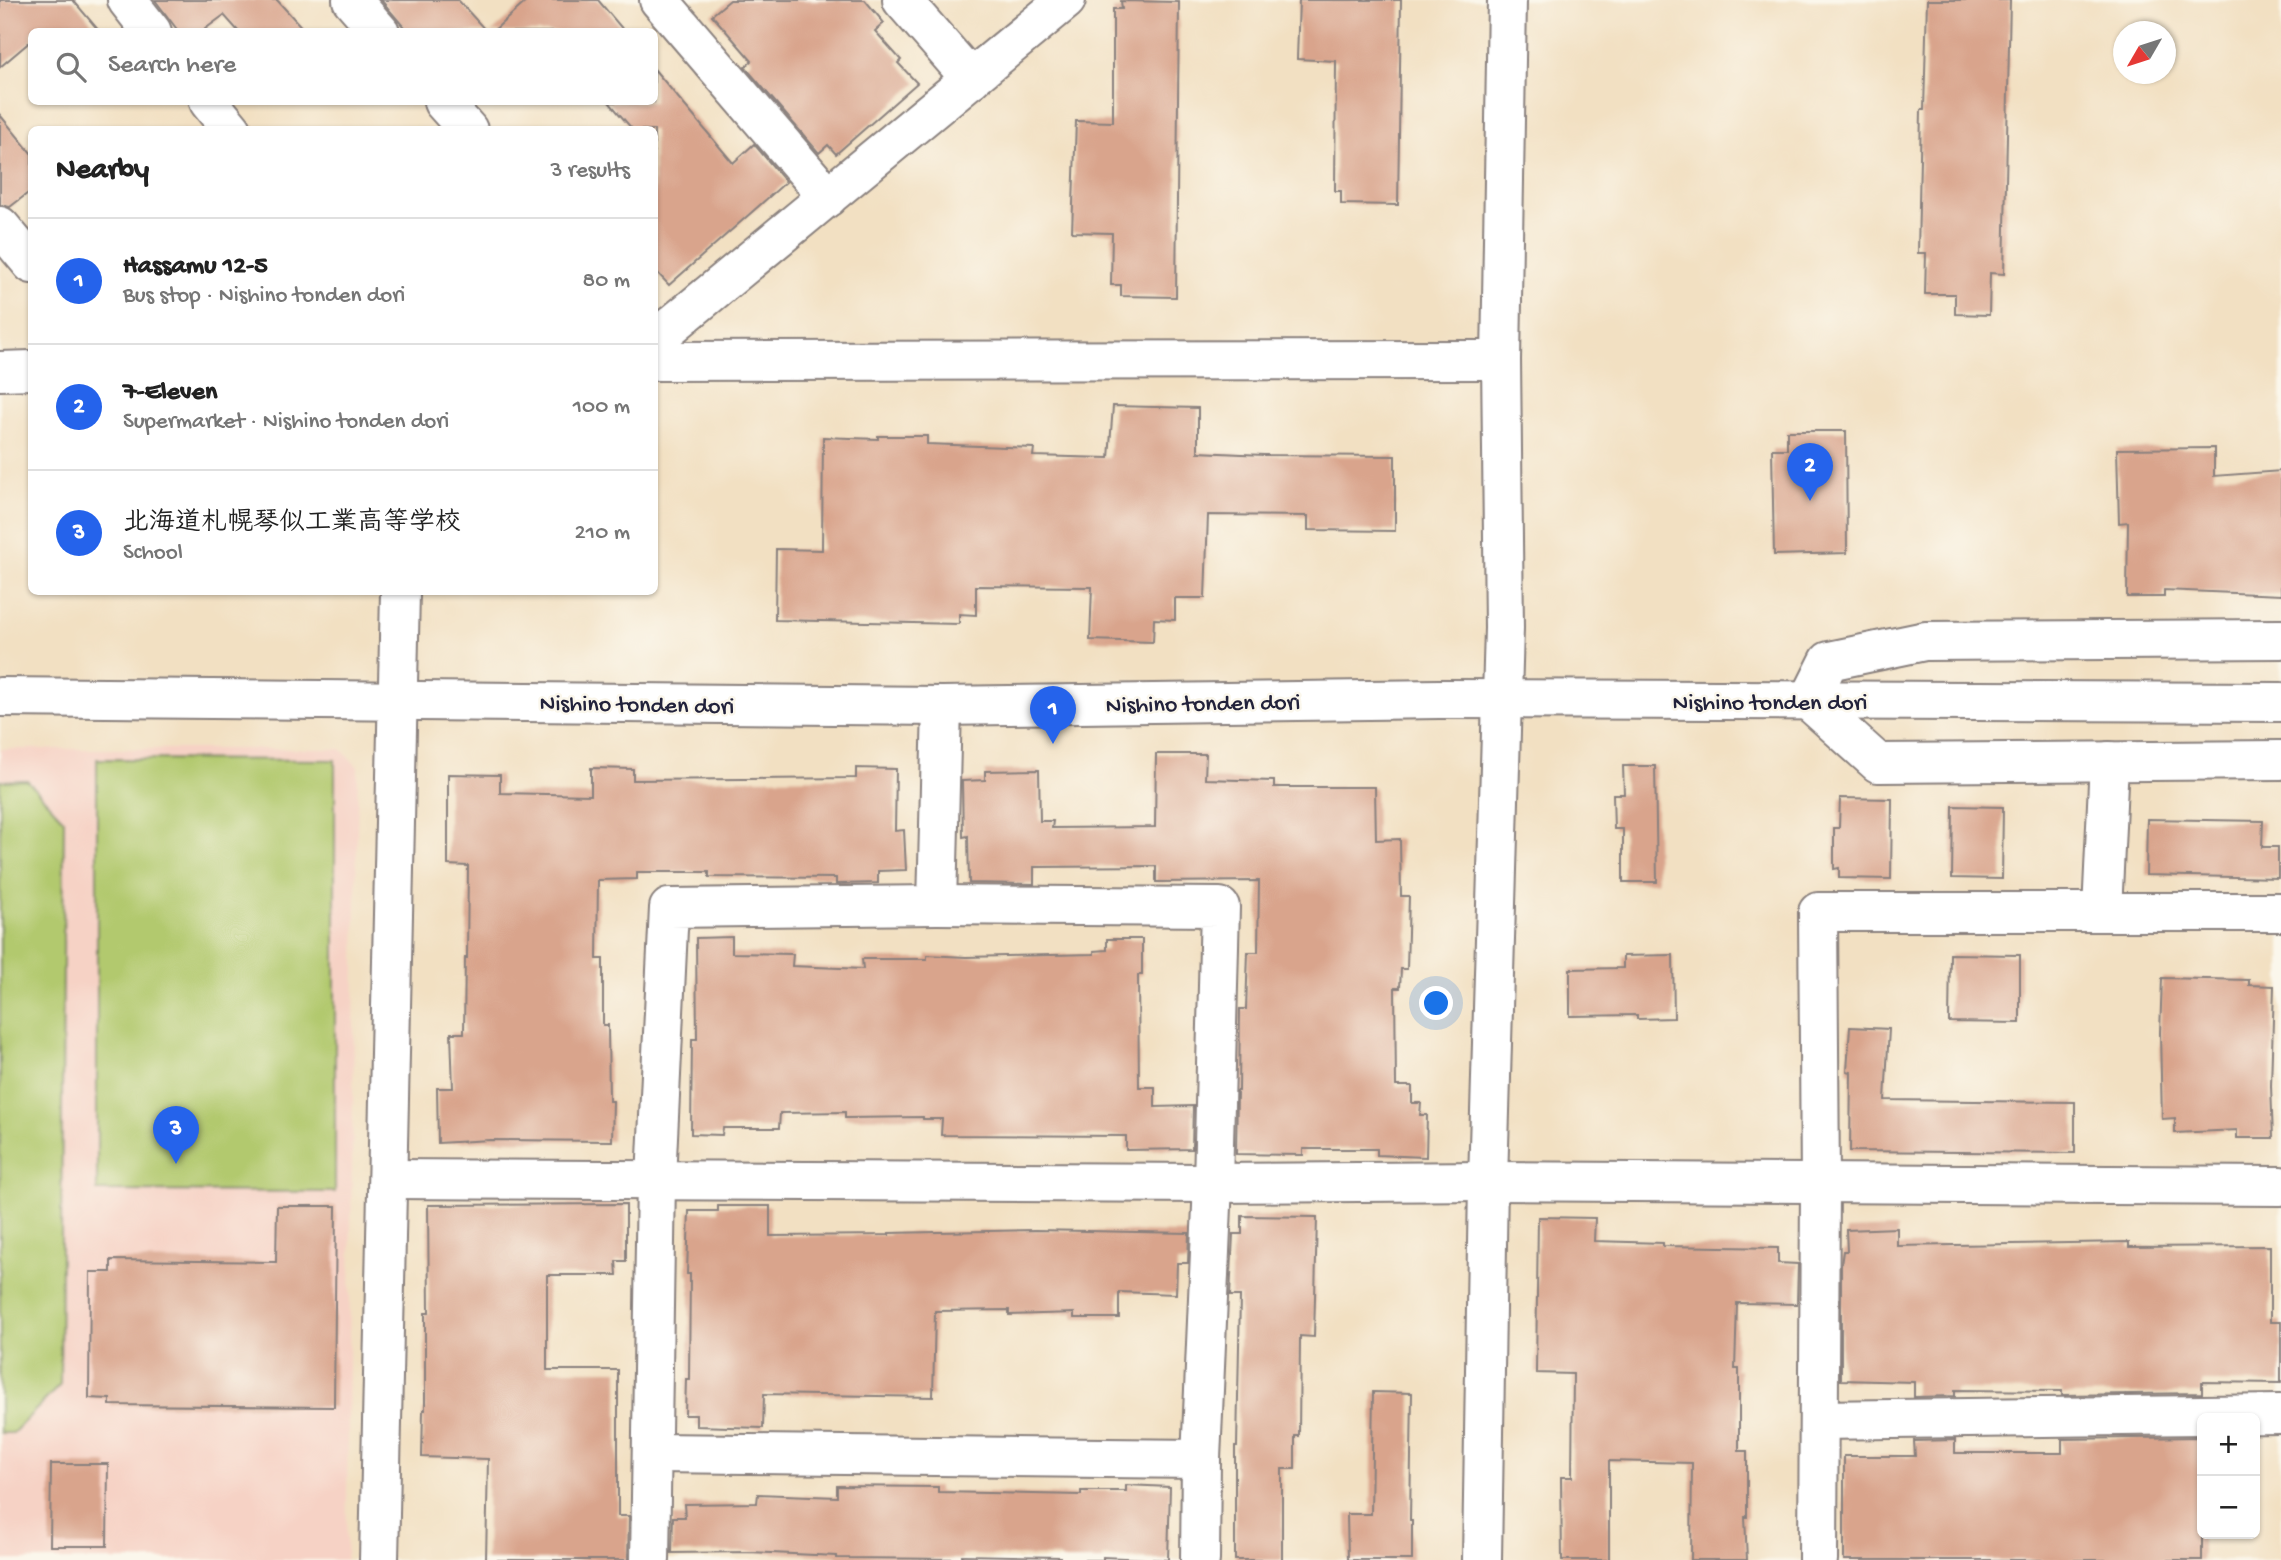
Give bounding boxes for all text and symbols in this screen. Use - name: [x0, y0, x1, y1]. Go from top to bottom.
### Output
- north arrow: [2113, 21, 2176, 84]
- search box: [28, 28, 658, 105]
- icon: search: [52, 48, 90, 86]
- text: Search here: [108, 51, 236, 82]
- text: Nearby: [56, 154, 149, 189]
- text: 3 results: [550, 158, 630, 185]
- text: Hassamu 12-5: [123, 252, 268, 283]
- text: 1: [74, 268, 84, 295]
- text: 80 m: [583, 268, 630, 295]
- text: Bus stop · Nishino tonden dori: [123, 283, 405, 310]
- text: 7-Eleven: [123, 378, 217, 409]
- text: 2: [73, 394, 85, 421]
- text: 100 m: [573, 394, 630, 421]
- text: Supermarket · Nishino tonden dori: [123, 409, 449, 436]
- pin: 2: [1787, 443, 1833, 501]
- text: 北海道札幌琴似工業高等学校: [123, 509, 461, 540]
- text: 3: [73, 520, 85, 547]
- text: 210 m: [575, 520, 630, 547]
- text: School: [123, 540, 183, 567]
- pin: 1: [1030, 686, 1076, 744]
- street label: Nishino tonden dori: [1105, 689, 1301, 722]
- street label: Nishino tonden dori: [539, 690, 735, 723]
- street label: Nishino tonden dori: [1673, 690, 1867, 719]
- your location: [1419, 986, 1453, 1020]
- pin: 3: [153, 1106, 199, 1164]
- map controls: [2197, 1413, 2260, 1539]
- button: +: [2197, 1413, 2260, 1476]
- button: −: [2197, 1476, 2260, 1539]

